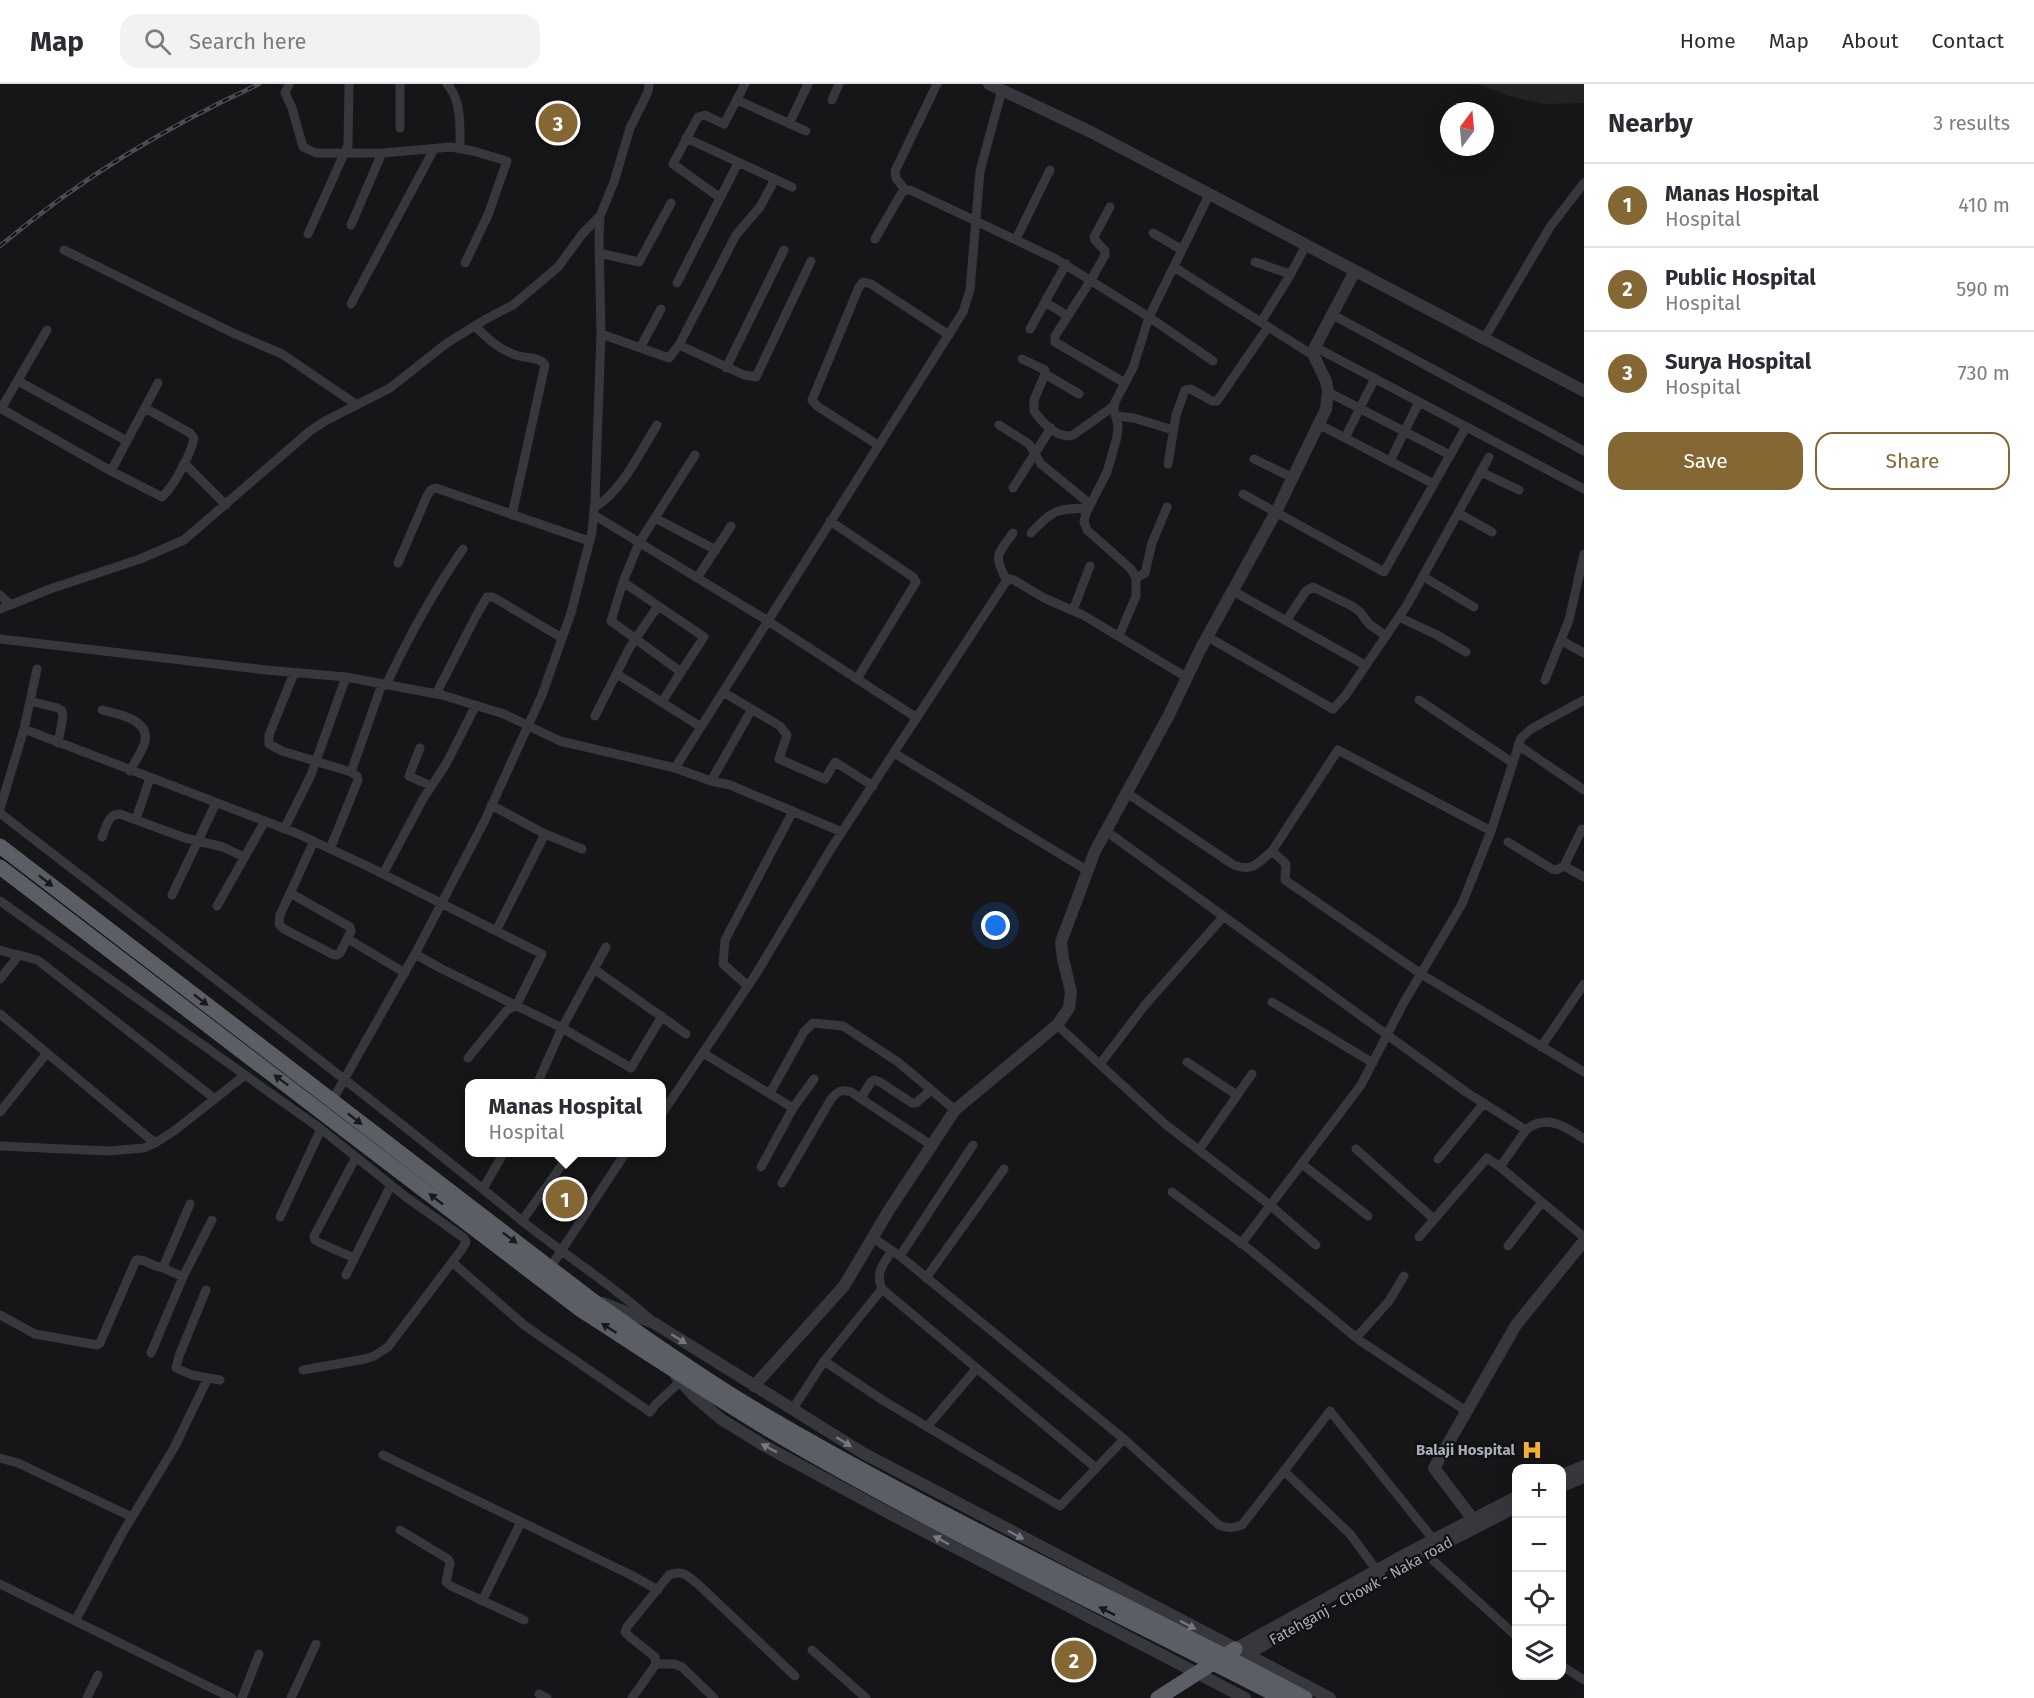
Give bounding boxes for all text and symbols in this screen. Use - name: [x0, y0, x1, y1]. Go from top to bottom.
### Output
- search box: [120, 14, 540, 68]
- text: Map: [30, 25, 84, 58]
- icon: search: [141, 25, 174, 58]
- text: Search here: [189, 28, 307, 55]
- text: Home: [1680, 28, 1736, 54]
- text: Map: [1769, 28, 1809, 54]
- text: About: [1842, 28, 1899, 54]
- text: Contact: [1932, 28, 2004, 54]
- pin: 3: [538, 100, 578, 146]
- north arrow: [1440, 102, 1494, 156]
- text: Nearby: [1608, 108, 1693, 139]
- text: 3 results: [1933, 111, 2010, 135]
- text: Manas Hospital: [1665, 180, 1819, 207]
- text: 1: [1623, 193, 1632, 217]
- text: 410 m: [1958, 193, 2010, 217]
- text: Hospital: [1665, 207, 1741, 231]
- text: Public Hospital: [1665, 264, 1816, 291]
- text: 2: [1622, 277, 1633, 301]
- text: 590 m: [1956, 277, 2010, 301]
- text: Hospital: [1665, 291, 1741, 315]
- text: Surya Hospital: [1665, 348, 1811, 375]
- text: 3: [1622, 361, 1633, 385]
- text: 730 m: [1958, 361, 2010, 385]
- text: Hospital: [1665, 375, 1741, 399]
- button: Save: [1608, 432, 1803, 490]
- button: Share: [1815, 432, 2010, 490]
- one-way arrow: [39, 875, 54, 887]
- your location: [981, 911, 1010, 940]
- one-way arrow: [193, 994, 208, 1006]
- one-way arrow: [274, 1074, 290, 1086]
- popup: [465, 1079, 666, 1157]
- text: Manas Hospital: [489, 1093, 642, 1120]
- one-way arrow: [347, 1113, 363, 1126]
- text: Hospital: [489, 1120, 564, 1144]
- pin: 1: [546, 1176, 584, 1222]
- one-way arrow: [428, 1192, 444, 1205]
- one-way arrow: [502, 1232, 518, 1244]
- one-way arrow: [601, 1323, 617, 1334]
- one-way arrow: [671, 1333, 687, 1344]
- one-way arrow: [836, 1436, 852, 1447]
- hospital icon: Balaji Hospital: [1520, 1438, 1544, 1462]
- place label: Balaji Hospital: [1416, 1441, 1516, 1459]
- one-way arrow: [760, 1443, 777, 1453]
- map controls: [1512, 1464, 1566, 1680]
- button: +: [1512, 1464, 1566, 1518]
- button: −: [1512, 1518, 1566, 1572]
- one-way arrow: [1007, 1530, 1024, 1540]
- street label: Fatehganj - Chowk - Naka road: [1266, 1533, 1456, 1649]
- one-way arrow: [932, 1535, 949, 1545]
- button: locate: [1512, 1572, 1566, 1626]
- one-way arrow: [1098, 1606, 1116, 1616]
- one-way arrow: [1180, 1620, 1197, 1630]
- button: layers: [1512, 1626, 1566, 1680]
- pin: 2: [1054, 1638, 1094, 1682]

